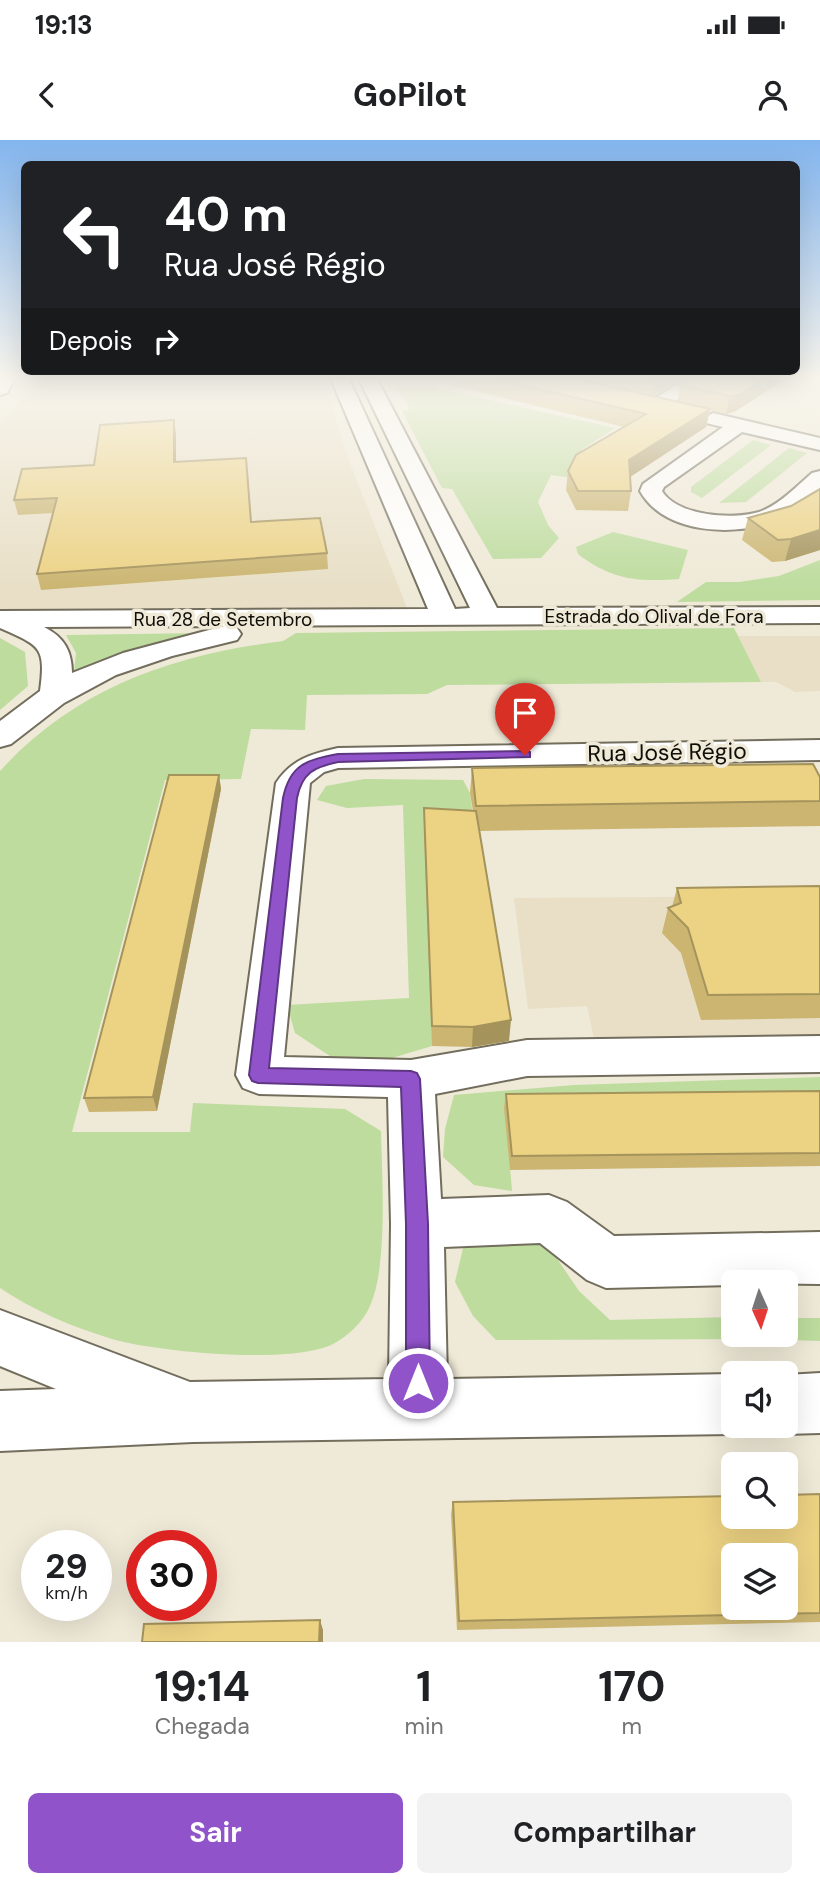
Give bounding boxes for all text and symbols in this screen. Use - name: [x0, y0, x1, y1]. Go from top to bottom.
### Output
- text: 19:13: [35, 8, 93, 42]
- text: GoPilot: [353, 74, 467, 116]
- icon: back: [28, 76, 66, 114]
- icon: person: [754, 76, 792, 114]
- text: 40 m: [164, 182, 288, 246]
- icon: left: [49, 189, 140, 280]
- text: Rua José Régio: [164, 244, 386, 286]
- icon: right: [147, 322, 185, 360]
- text: Depois: [49, 324, 133, 358]
- street label: Estrada do Olival de Fora: [544, 604, 764, 629]
- street label: Rua 28 de Setembro: [134, 607, 312, 632]
- pin: [495, 683, 555, 755]
- icon: arrive: [506, 694, 544, 732]
- street label: Rua José Régio: [587, 736, 747, 768]
- north arrow: [721, 1270, 798, 1348]
- map controls: [721, 1270, 798, 1620]
- position arrow: [381, 1346, 455, 1420]
- button: sound: [721, 1361, 798, 1438]
- button: search: [721, 1452, 798, 1529]
- speed limit sign: 30: [126, 1530, 217, 1621]
- text: 29: [45, 1543, 88, 1589]
- button: layers: [721, 1543, 798, 1620]
- text: km/h: [45, 1581, 88, 1605]
- text: 19:14: [155, 1659, 250, 1714]
- text: 1: [416, 1659, 432, 1714]
- text: 170: [598, 1659, 665, 1714]
- text: Chegada: [155, 1711, 250, 1741]
- text: min: [404, 1711, 444, 1741]
- text: m: [622, 1711, 642, 1741]
- button: Sair: [28, 1793, 403, 1873]
- button: Compartilhar: [417, 1793, 792, 1873]

